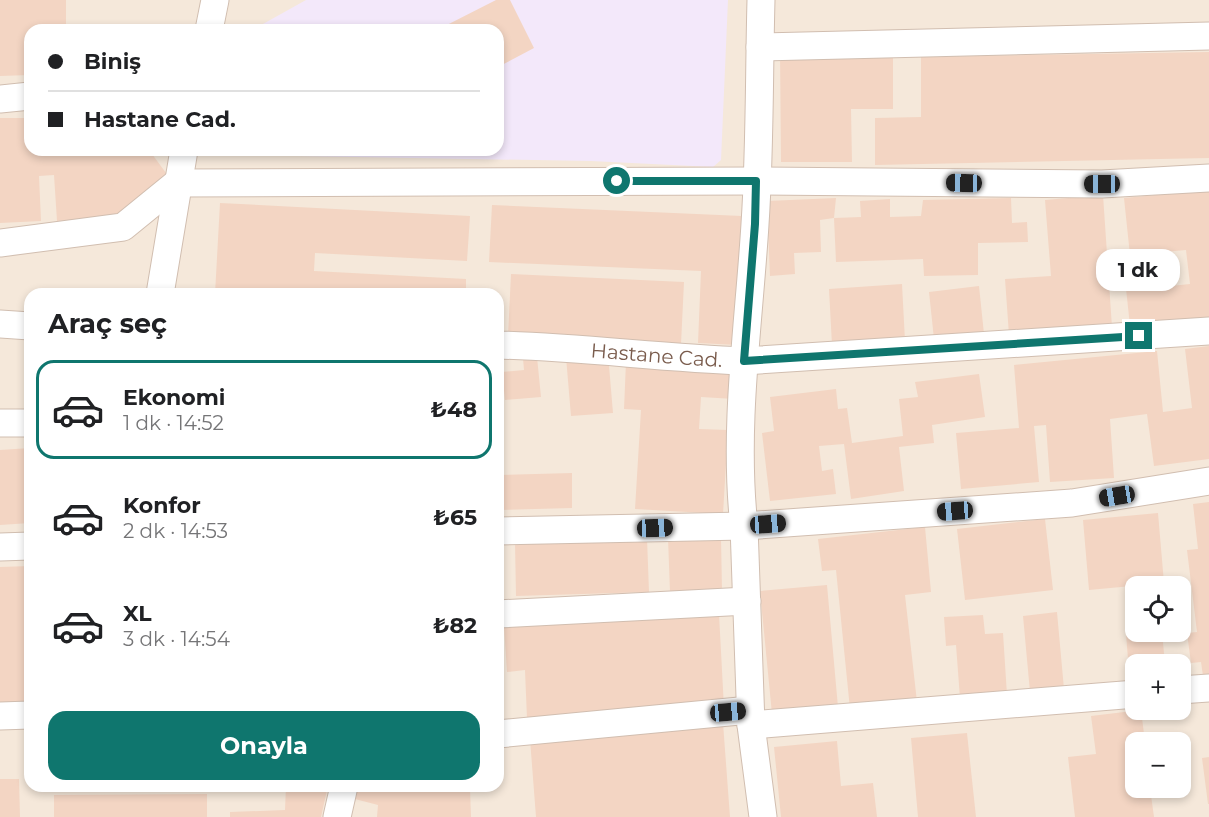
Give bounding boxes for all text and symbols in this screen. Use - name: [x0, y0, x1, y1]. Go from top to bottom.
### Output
- text: Biniş: [84, 48, 141, 75]
- text: Hastane Cad.: [84, 106, 236, 133]
- route start: [603, 167, 630, 194]
- car: [946, 174, 982, 192]
- car: [1084, 175, 1120, 193]
- callout: 1 dk: [1097, 249, 1181, 291]
- text: 1 dk: [1118, 258, 1158, 282]
- text: Araç seç: [48, 307, 167, 340]
- route end: [1125, 322, 1152, 349]
- street label: Hastane Cad.: [590, 338, 723, 372]
- icon: car: [51, 383, 105, 437]
- text: Ekonomi: [123, 384, 225, 411]
- text: ₺48: [431, 396, 477, 423]
- text: 1 dk · 14:52: [123, 411, 224, 435]
- car: [1098, 484, 1136, 508]
- icon: car: [51, 491, 105, 545]
- text: Konfor: [123, 492, 201, 519]
- car: [936, 501, 974, 521]
- text: ₺65: [433, 504, 477, 531]
- car: [749, 514, 787, 534]
- car: [637, 518, 673, 538]
- text: 2 dk · 14:53: [123, 519, 228, 543]
- map controls: [1125, 576, 1191, 798]
- button: locate: [1125, 576, 1191, 642]
- icon: car: [51, 599, 105, 653]
- text: XL: [123, 600, 152, 627]
- text: ₺82: [433, 612, 477, 639]
- text: 3 dk · 14:54: [123, 627, 230, 651]
- button: +: [1125, 654, 1191, 720]
- car: [709, 701, 747, 723]
- button: Onayla: [48, 711, 480, 780]
- button: −: [1125, 732, 1191, 798]

